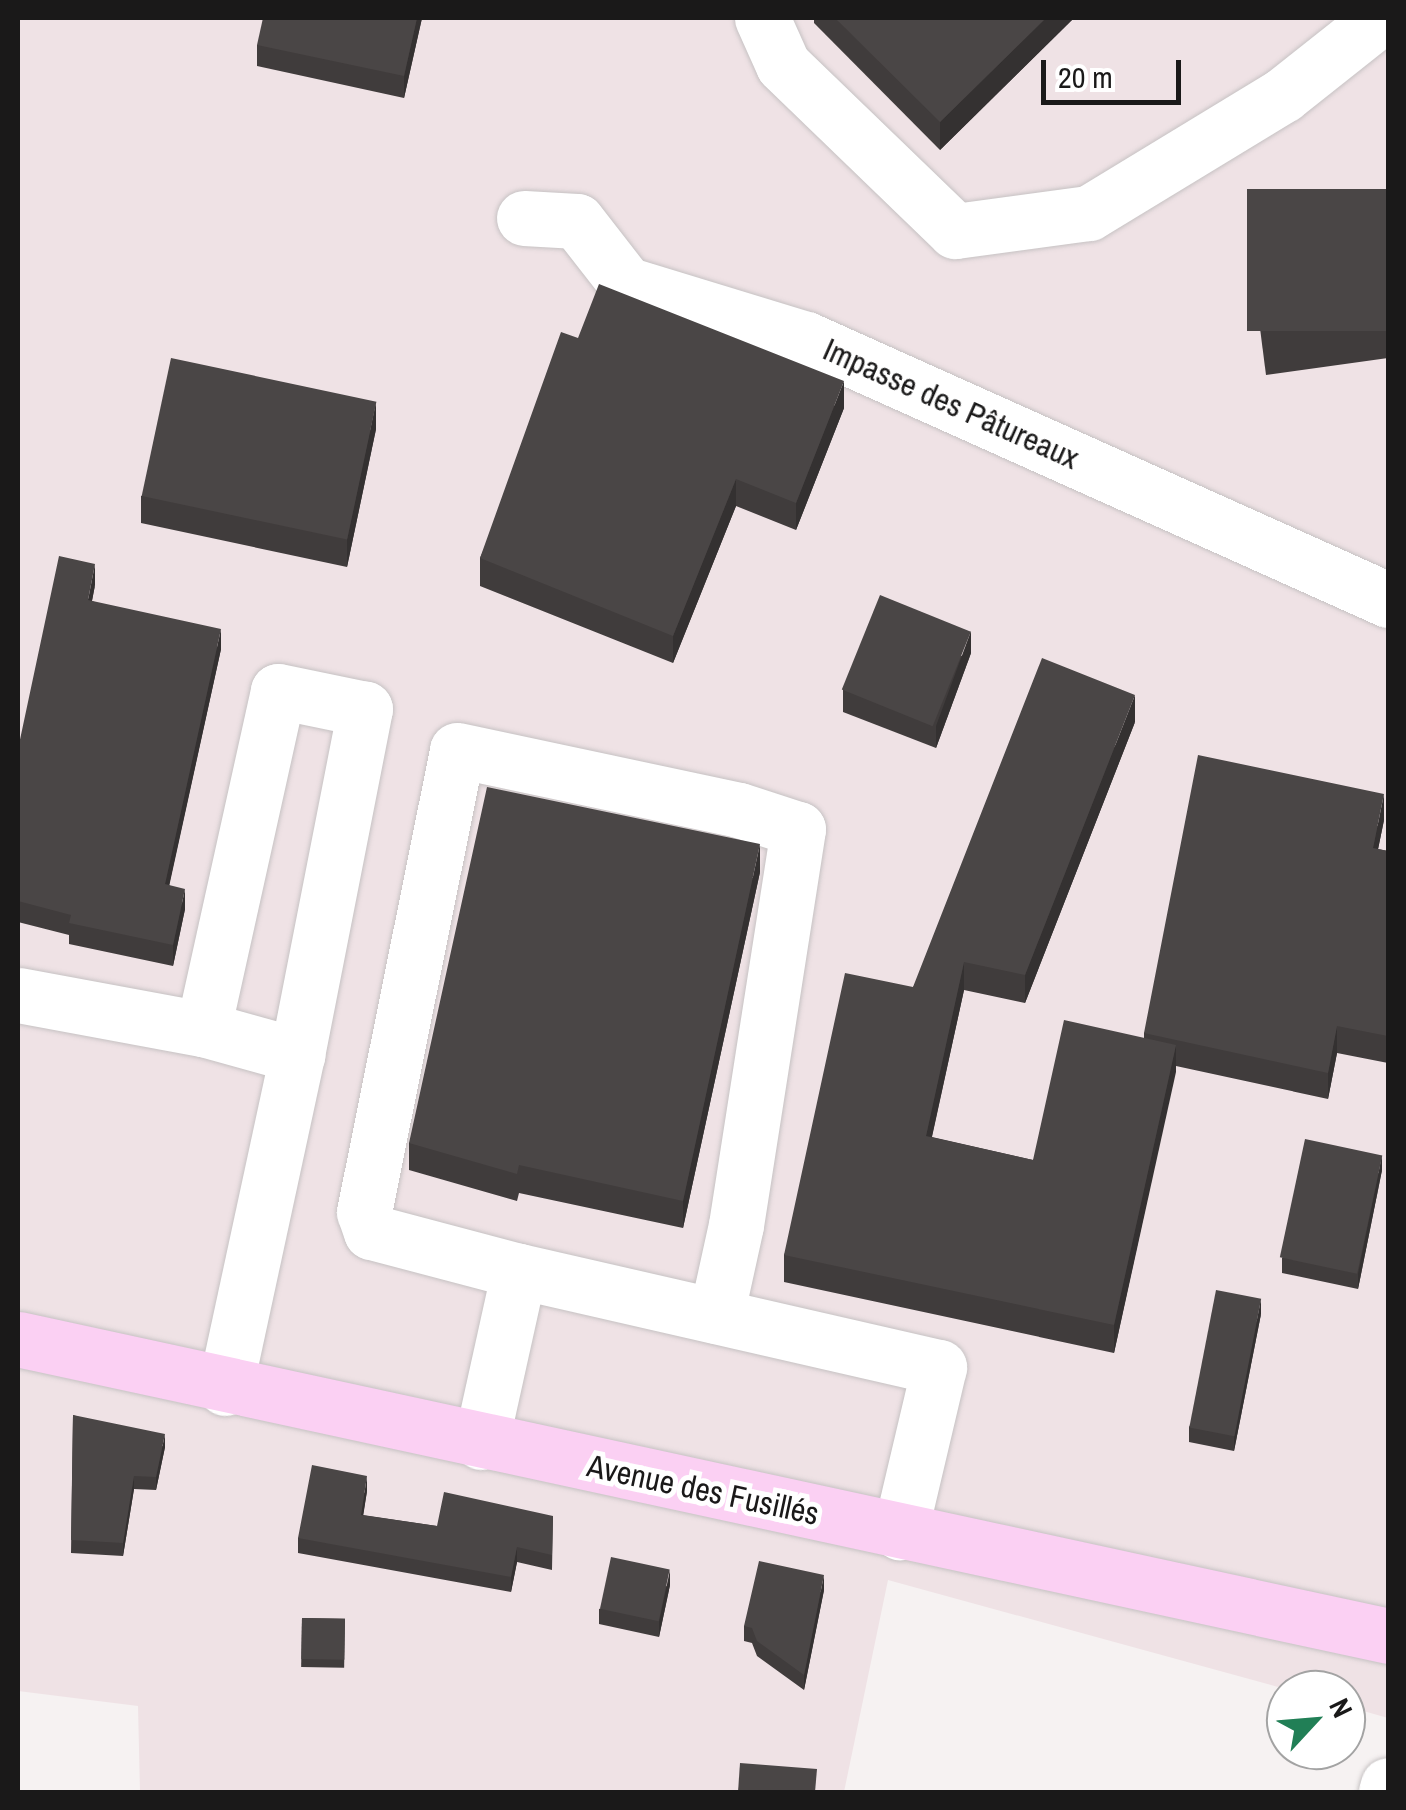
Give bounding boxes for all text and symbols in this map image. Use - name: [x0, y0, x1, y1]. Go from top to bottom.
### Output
- scale bar: [1046, 40, 1186, 102]
- text: 20 m: [1058, 57, 1113, 97]
- street label: Impasse des Pâtureaux: [817, 330, 1085, 478]
- street label: Avenue des Fusillés: [584, 1447, 822, 1533]
- north arrow: [1266, 1670, 1366, 1770]
- text: N: [1320, 1692, 1362, 1723]

